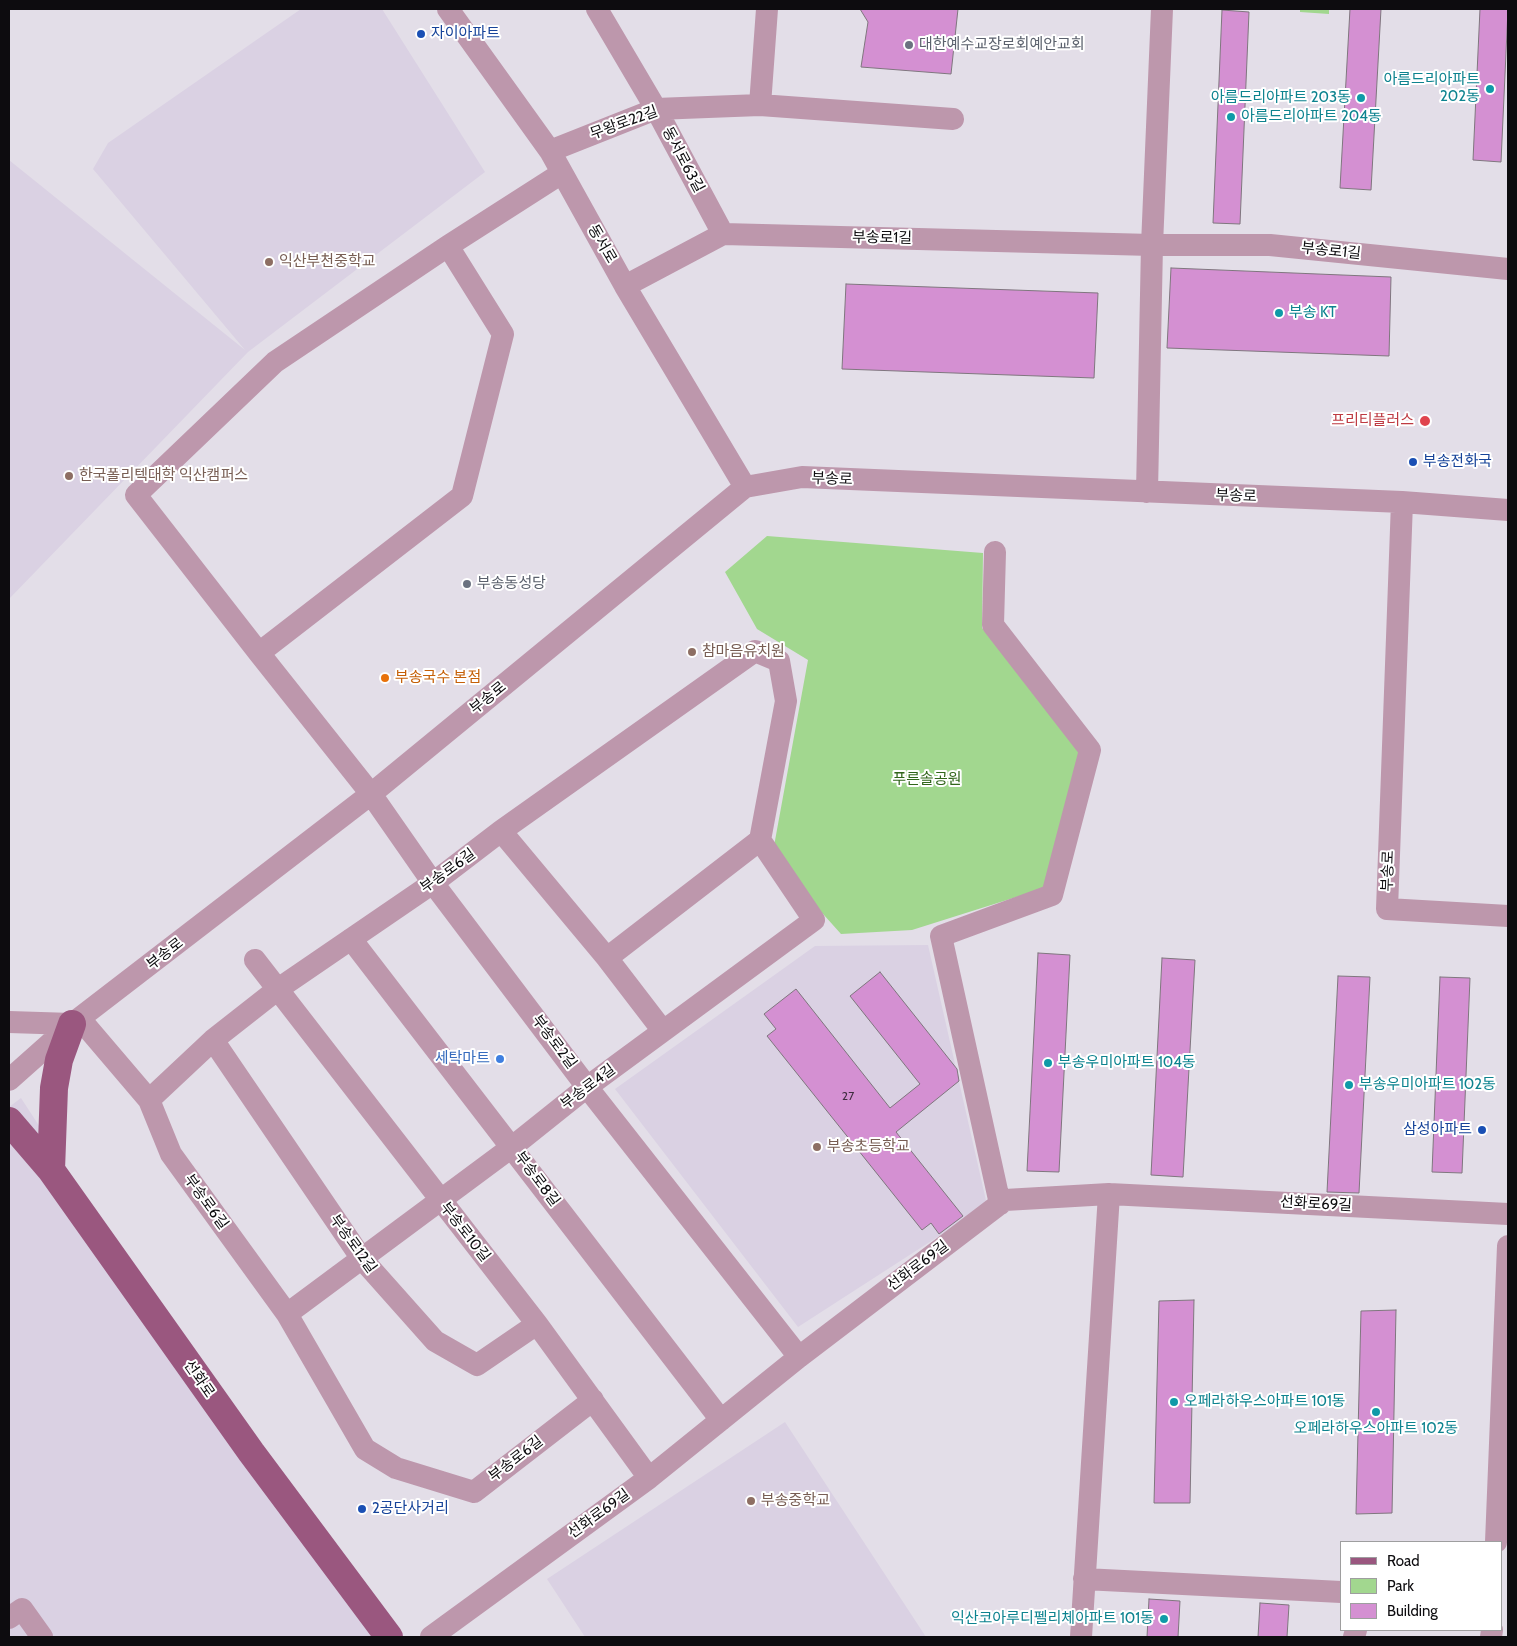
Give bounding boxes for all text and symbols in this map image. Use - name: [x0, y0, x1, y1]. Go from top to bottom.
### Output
- place label: 자이아파트: [431, 25, 500, 43]
- marker: 자이아파트: [415, 28, 427, 40]
- place label: 대한예수교장로회예안교회: [919, 36, 1085, 54]
- marker: 대한예수교장로회예안교회: [903, 39, 915, 51]
- place label: 아름드리아파트 202동: [1383, 71, 1480, 106]
- marker: 아름드리아파트 202동: [1484, 83, 1496, 95]
- place label: 아름드리아파트 203동: [1211, 89, 1351, 107]
- marker: 아름드리아파트 203동: [1355, 92, 1367, 104]
- street label: 무왕로22길: [588, 102, 660, 144]
- place label: 아름드리아파트 204동: [1241, 108, 1382, 126]
- marker: 아름드리아파트 204동: [1225, 111, 1237, 123]
- street label: 동서로63길: [658, 124, 708, 196]
- street label: 동서로: [584, 222, 620, 266]
- street label: 부송로1길: [852, 228, 912, 248]
- street label: 부송로1길: [1300, 239, 1362, 263]
- place label: 익산부천중학교: [279, 253, 376, 271]
- marker: 익산부천중학교: [263, 256, 275, 268]
- place label: 부송 KT: [1289, 304, 1336, 322]
- marker: 부송 KT: [1273, 307, 1285, 319]
- place label: 프리티플러스: [1331, 412, 1414, 430]
- marker: 프리티플러스: [1418, 414, 1432, 428]
- place label: 부송전화국: [1423, 453, 1492, 471]
- marker: 부송전화국: [1407, 456, 1419, 468]
- place label: 한국폴리텍대학 익산캠퍼스: [79, 467, 248, 485]
- street label: 부송로: [811, 469, 853, 489]
- marker: 한국폴리텍대학 익산캠퍼스: [63, 470, 75, 482]
- street label: 부송로: [1215, 486, 1257, 506]
- place label: 부송동성당: [477, 575, 546, 593]
- marker: 부송동성당: [461, 578, 473, 590]
- place label: 참마음유치원: [702, 643, 785, 661]
- marker: 참마음유치원: [686, 646, 698, 658]
- place label: 부송국수 본점: [395, 669, 481, 687]
- marker: 부송국수 본점: [379, 672, 391, 684]
- street label: 부송로: [466, 678, 510, 718]
- park label: 푸른솔공원: [893, 771, 961, 789]
- street label: 부송로6길: [417, 845, 479, 897]
- street label: 부송로: [1378, 850, 1398, 892]
- street label: 부송로: [143, 934, 187, 974]
- street label: 부송로2길: [528, 1011, 580, 1073]
- place label: 세탁마트: [435, 1050, 490, 1068]
- marker: 세탁마트: [494, 1053, 506, 1065]
- place label: 부송우미아파트 104동: [1058, 1054, 1196, 1072]
- marker: 부송우미아파트 104동: [1042, 1057, 1054, 1069]
- street label: 부송로4길: [557, 1061, 619, 1113]
- place label: 부송우미아파트 102동: [1359, 1076, 1496, 1094]
- marker: 부송우미아파트 102동: [1343, 1079, 1355, 1091]
- house number: 27: [842, 1089, 854, 1103]
- place label: 삼성아파트: [1403, 1121, 1472, 1139]
- marker: 삼성아파트: [1476, 1124, 1488, 1136]
- place label: 부송초등학교: [827, 1138, 910, 1156]
- marker: 부송초등학교: [811, 1141, 823, 1153]
- street label: 부송로8길: [510, 1148, 564, 1210]
- street label: 부송로6길: [180, 1171, 232, 1233]
- street label: 선화로69길: [1279, 1193, 1353, 1215]
- street label: 부송로10길: [436, 1199, 494, 1265]
- street label: 부송로12길: [326, 1211, 380, 1277]
- street label: 선화로69길: [884, 1237, 952, 1295]
- street label: 선화로: [180, 1357, 218, 1401]
- place label: 오페라하우스아파트 101동: [1184, 1393, 1346, 1411]
- marker: 오페라하우스아파트 101동: [1168, 1396, 1180, 1408]
- marker: 오페라하우스아파트 102동: [1370, 1406, 1382, 1418]
- place label: 오페라하우스아파트 102동: [1294, 1420, 1458, 1438]
- street label: 부송로6길: [485, 1432, 547, 1486]
- street label: 선화로69길: [564, 1485, 634, 1543]
- place label: 부송중학교: [761, 1492, 830, 1510]
- marker: 부송중학교: [745, 1495, 757, 1507]
- place label: 2공단사거리: [372, 1500, 449, 1518]
- marker: 2공단사거리: [356, 1503, 368, 1515]
- legend: [1340, 1541, 1502, 1631]
- text: Road: [1387, 1552, 1420, 1570]
- text: Park: [1387, 1577, 1414, 1595]
- text: Building: [1387, 1602, 1438, 1620]
- place label: 익산코아루디펠리체아파트 101동: [951, 1610, 1154, 1628]
- marker: 익산코아루디펠리체아파트 101동: [1158, 1613, 1170, 1625]

